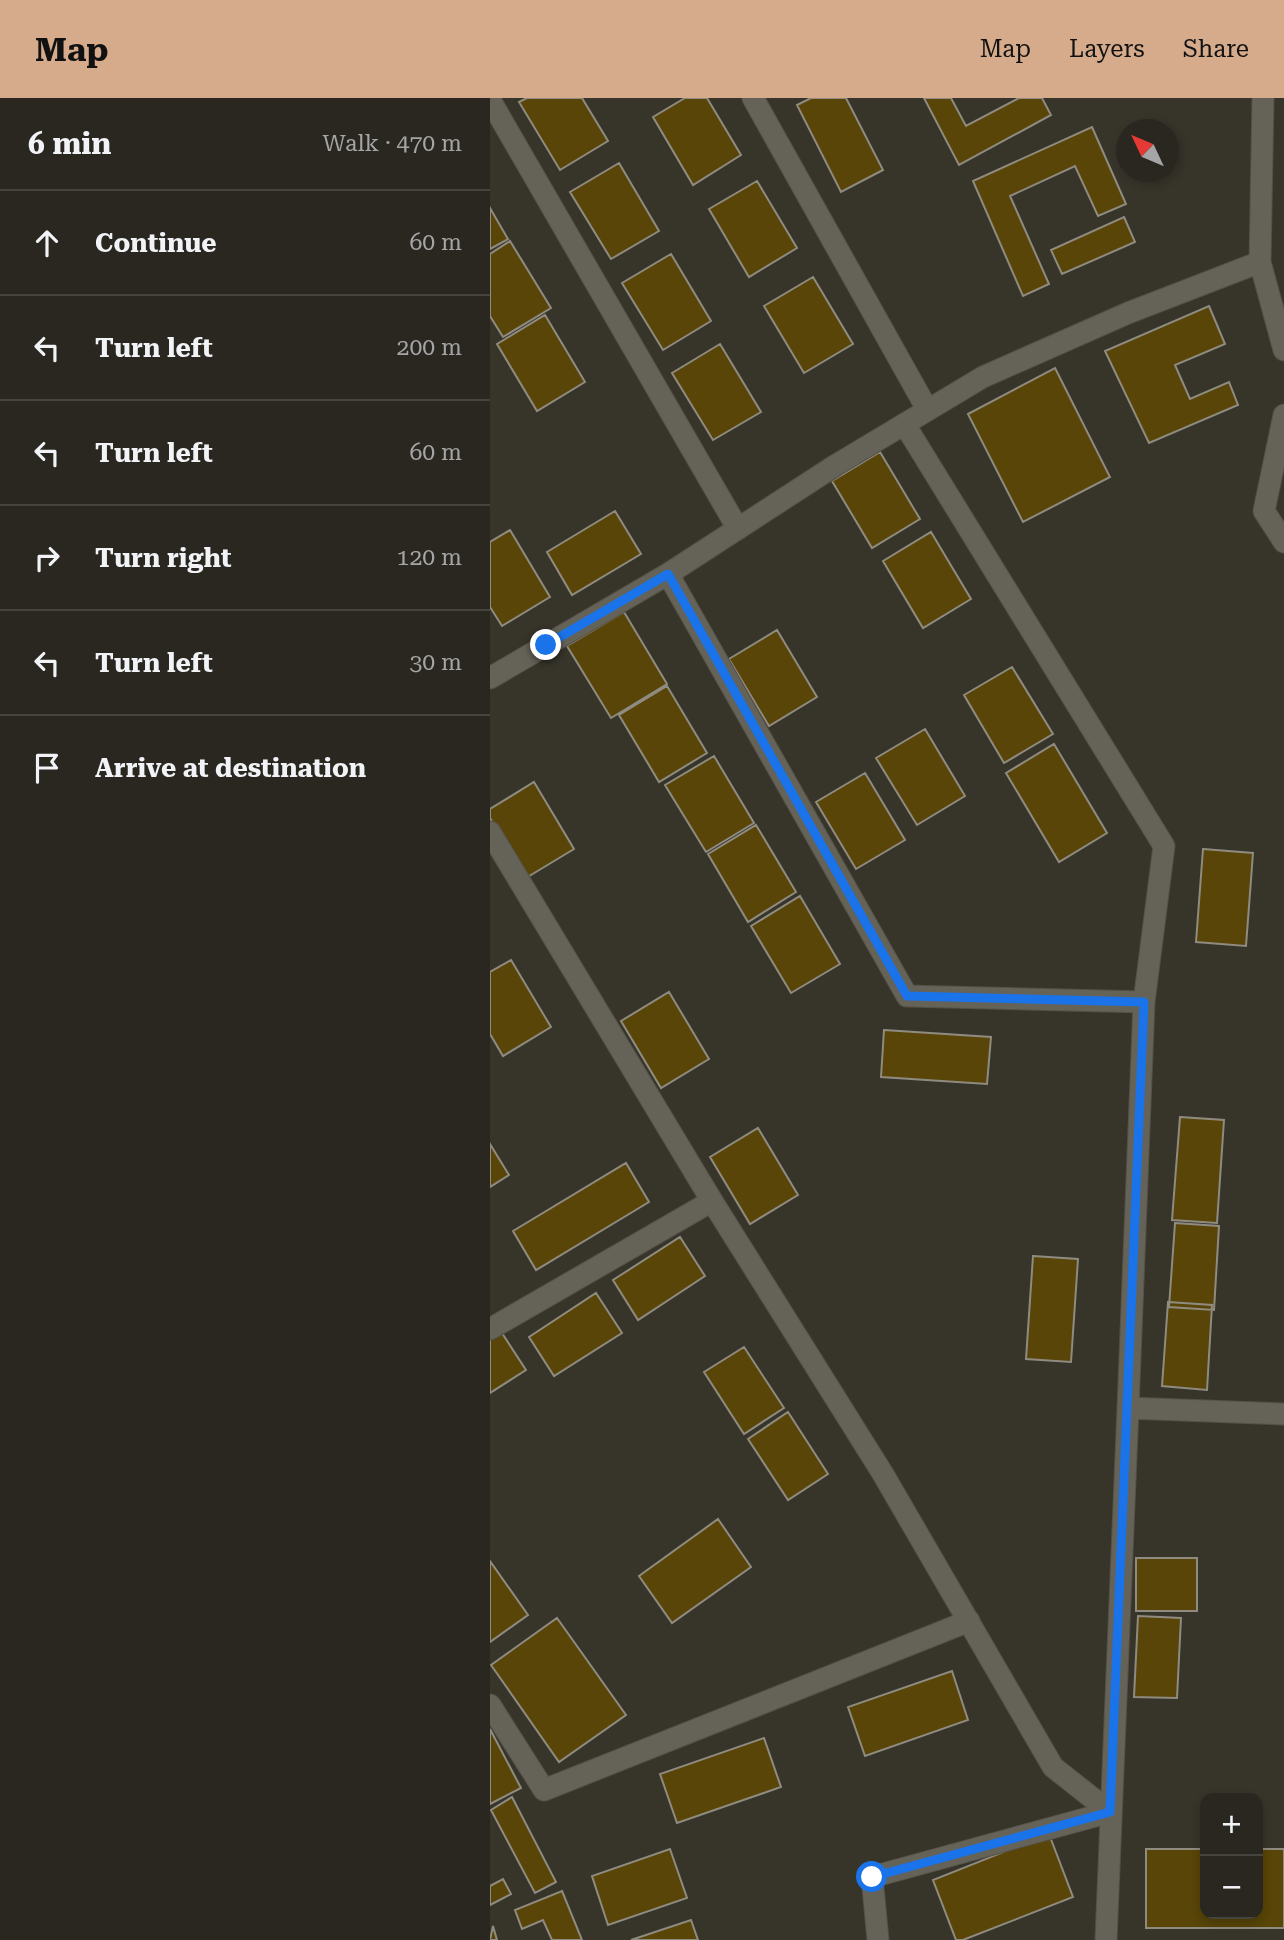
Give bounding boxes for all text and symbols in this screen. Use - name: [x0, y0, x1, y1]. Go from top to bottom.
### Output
- text: Map: [35, 30, 109, 69]
- text: Map: [980, 35, 1031, 63]
- text: Layers: [1069, 35, 1145, 63]
- text: Share: [1183, 35, 1249, 63]
- north arrow: [1116, 119, 1179, 182]
- text: 6 min: [28, 126, 111, 161]
- text: Walk · 470 m: [323, 130, 462, 157]
- icon: ahead: [28, 224, 66, 262]
- text: Continue: [95, 228, 217, 258]
- text: 60 m: [409, 229, 462, 256]
- icon: left: [28, 329, 66, 367]
- text: Turn left: [95, 333, 213, 363]
- text: 200 m: [397, 334, 462, 361]
- icon: left: [28, 434, 66, 472]
- text: Turn left: [95, 438, 213, 468]
- text: 60 m: [409, 439, 462, 466]
- icon: right: [28, 539, 66, 577]
- text: Turn right: [95, 543, 231, 573]
- text: 120 m: [397, 544, 462, 571]
- route end: [530, 629, 561, 660]
- icon: left: [28, 644, 66, 682]
- text: Turn left: [95, 648, 213, 678]
- text: 30 m: [409, 649, 462, 676]
- icon: arrive: [28, 749, 66, 787]
- text: Arrive at destination: [95, 753, 366, 783]
- map controls: [1200, 1793, 1263, 1919]
- button: +: [1200, 1793, 1263, 1856]
- button: −: [1200, 1856, 1263, 1919]
- route start: [856, 1861, 887, 1892]

